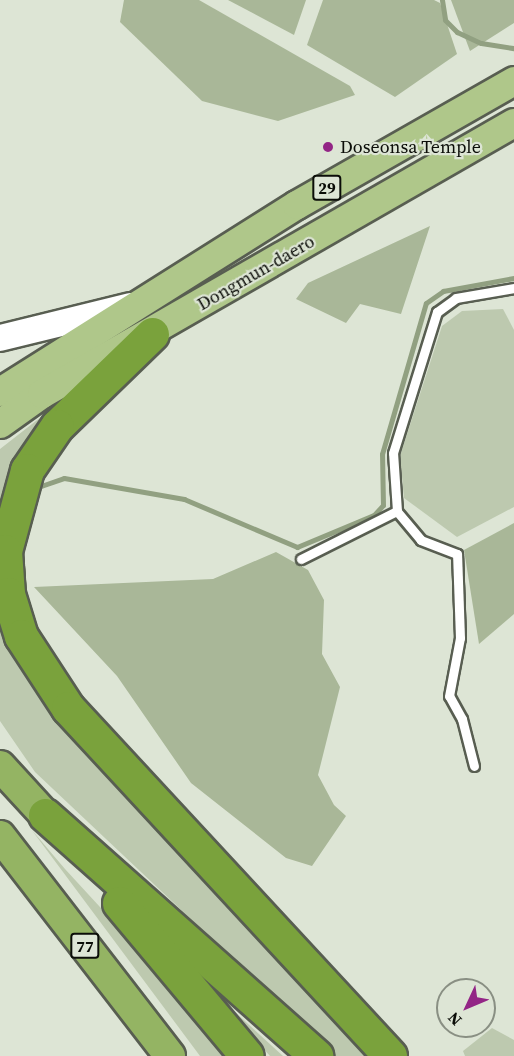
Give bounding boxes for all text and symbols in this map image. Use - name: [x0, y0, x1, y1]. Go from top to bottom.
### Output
- place label: Doseonsa Temple: [340, 136, 481, 158]
- marker: Doseonsa Temple: [321, 140, 335, 154]
- road number: 29: [312, 175, 342, 201]
- street label: Dongmun-daero: [193, 231, 319, 315]
- road number: 77: [70, 933, 100, 959]
- north arrow: [436, 978, 496, 1038]
- text: N: [443, 1007, 466, 1031]

